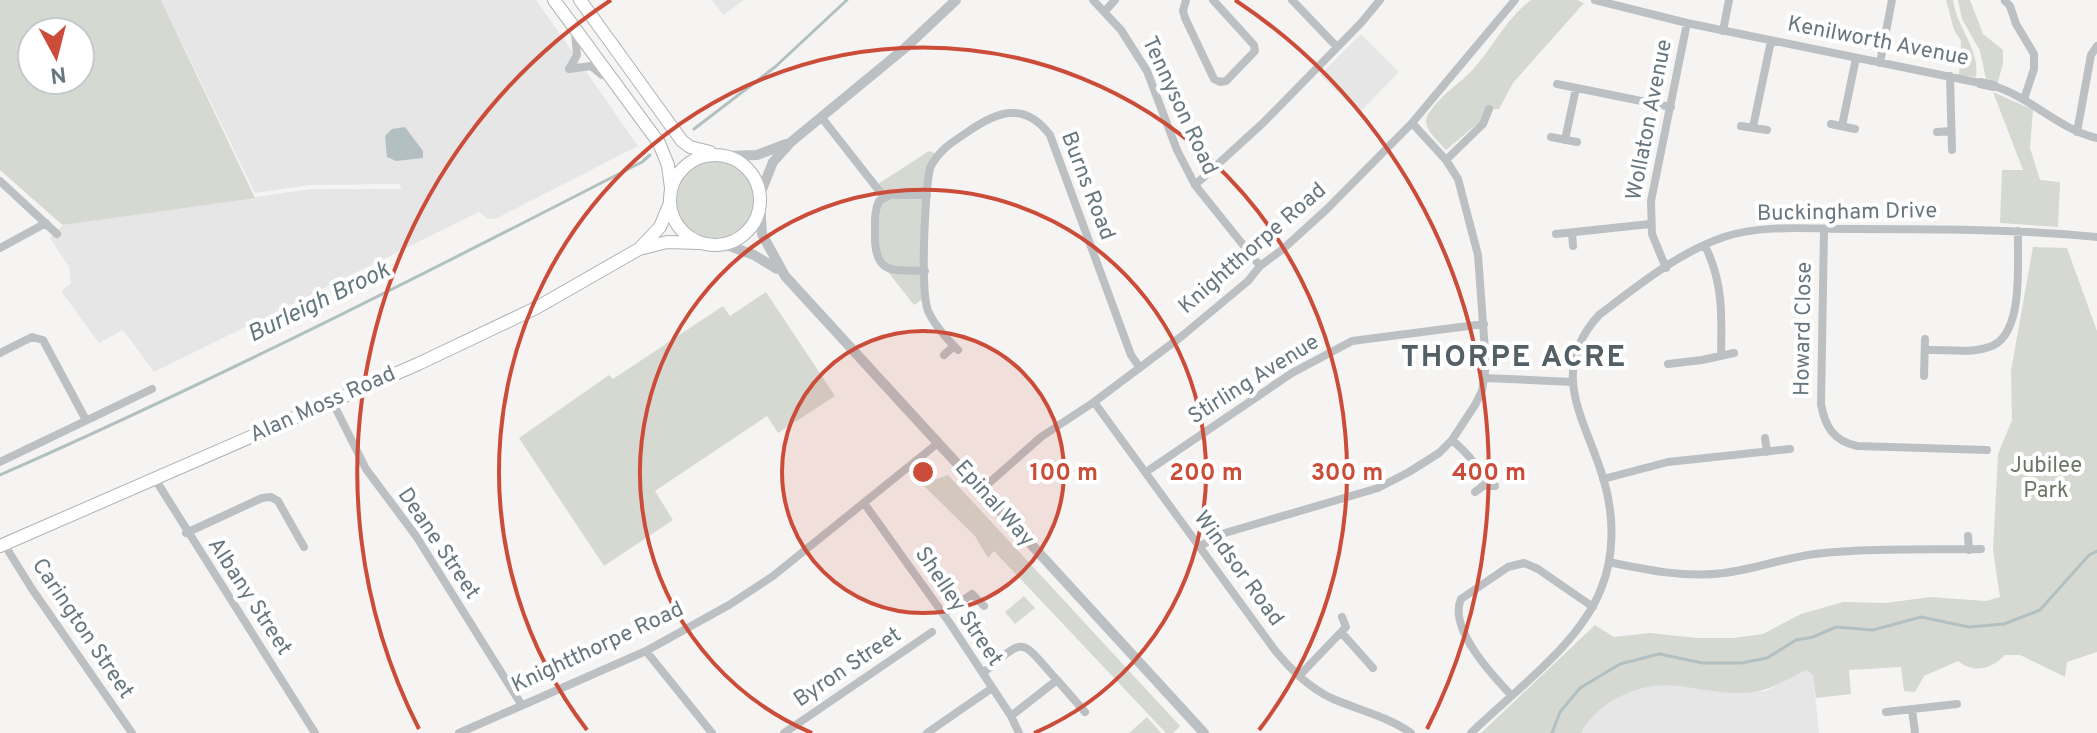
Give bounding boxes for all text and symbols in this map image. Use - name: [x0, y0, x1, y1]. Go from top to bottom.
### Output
- street label: Kenilworth Avenue: [1785, 11, 1971, 73]
- north arrow: [16, 16, 96, 96]
- street label: Tennyson Road: [1135, 32, 1223, 180]
- street label: Wollaton Avenue: [1621, 37, 1679, 203]
- text: N: [49, 59, 68, 88]
- street label: Burns Road: [1054, 128, 1120, 244]
- street label: Knightthorpe Road: [1174, 178, 1332, 320]
- street label: Buckingham Drive: [1757, 198, 1937, 228]
- water label: Burleigh Brook: [243, 255, 396, 350]
- street label: Howard Close: [1789, 262, 1819, 396]
- street label: Stirling Avenue: [1184, 329, 1324, 431]
- district label: THORPE ACRE: [1401, 340, 1627, 377]
- street label: Alan Moss Road: [246, 361, 400, 449]
- park label: Jubilee Park: [2010, 453, 2082, 505]
- street label: Epinal Way: [948, 455, 1040, 553]
- centre of rings: [909, 458, 937, 486]
- text: 100 m: [1030, 459, 1098, 489]
- text: 200 m: [1169, 459, 1243, 489]
- text: 300 m: [1311, 459, 1383, 489]
- text: 400 m: [1452, 459, 1526, 489]
- street label: Deane Street: [391, 483, 485, 605]
- street label: Windsor Road: [1187, 506, 1289, 632]
- street label: Albany Street: [201, 533, 297, 661]
- street label: Shelley Street: [908, 542, 1008, 672]
- street label: Carington Street: [25, 554, 139, 704]
- street label: Knightthorpe Road: [508, 596, 688, 700]
- street label: Byron Street: [789, 622, 907, 714]

